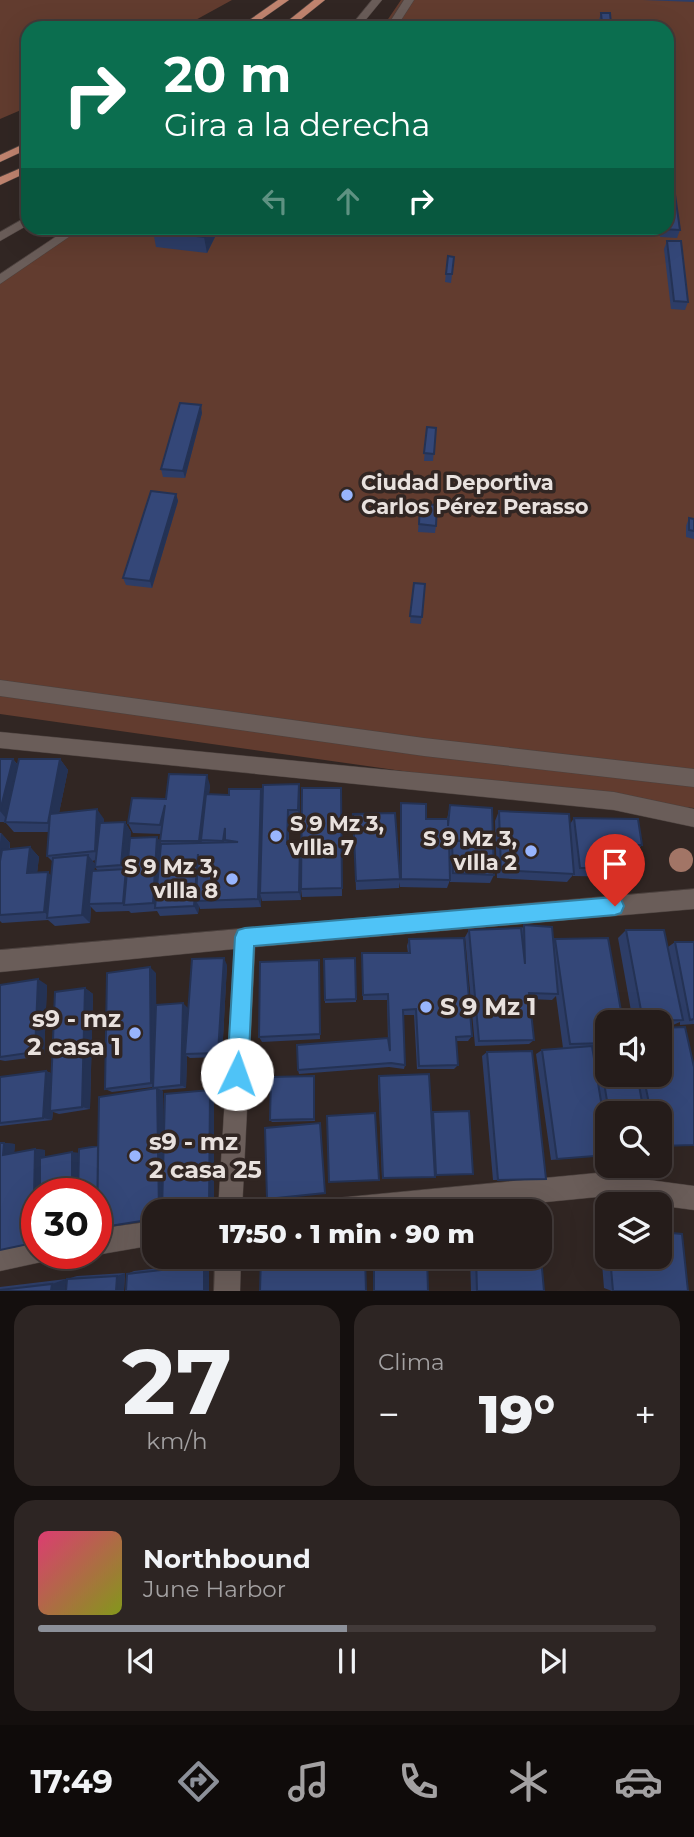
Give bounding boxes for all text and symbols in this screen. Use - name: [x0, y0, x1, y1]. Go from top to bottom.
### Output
- text: 20 m: [164, 45, 291, 104]
- icon: right: [49, 49, 140, 140]
- text: Gira a la derecha: [164, 105, 430, 144]
- icon: left: [256, 182, 294, 220]
- icon: ahead: [329, 182, 367, 220]
- icon: right: [402, 182, 440, 220]
- place label: Ciudad Deportiva Carlos Pérez Perasso: [361, 470, 589, 519]
- marker: Ciudad Deportiva Carlos Pérez Perasso: [339, 487, 355, 503]
- place label: S 9 Mz 3, vIlla 7: [289, 811, 384, 860]
- place label: S 9 Mz 3, vIlla 2: [423, 826, 517, 875]
- marker: S 9 Mz 3, vIlla 7: [268, 828, 284, 844]
- pin: [585, 834, 645, 906]
- marker: S 9 Mz 3, vIlla 2: [523, 843, 539, 859]
- icon: arrive: [596, 845, 634, 883]
- place label: S 9 Mz 3, vIlla 8: [124, 854, 218, 903]
- marker: S 9 Mz 3, vIlla 8: [224, 871, 240, 887]
- place label: S 9 Mz 1: [440, 992, 536, 1021]
- marker: S 9 Mz 1: [418, 999, 434, 1015]
- place label: s9 - mz 2 casa 1: [27, 1004, 121, 1061]
- map controls: [595, 1010, 672, 1269]
- button: sound: [595, 1010, 672, 1087]
- marker: s9 - mz 2 casa 1: [127, 1025, 143, 1041]
- position arrow: [200, 1037, 274, 1111]
- button: search: [595, 1101, 672, 1178]
- place label: s9 - mz 2 casa 25: [149, 1127, 262, 1184]
- marker: s9 - mz 2 casa 25: [127, 1148, 143, 1164]
- speed limit sign: 30: [21, 1178, 112, 1269]
- button: layers: [595, 1192, 672, 1269]
- text: 17:50 · 1 min · 90 m: [219, 1218, 475, 1250]
- text: 27: [122, 1326, 232, 1437]
- text: Clima: [378, 1348, 445, 1376]
- text: 19°: [479, 1383, 555, 1446]
- text: −: [378, 1391, 400, 1438]
- text: +: [634, 1391, 656, 1438]
- text: km/h: [146, 1427, 208, 1455]
- text: Northbound: [143, 1543, 311, 1575]
- text: June Harbor: [143, 1575, 286, 1603]
- icon: previous: [122, 1642, 160, 1680]
- icon: pause: [328, 1642, 366, 1680]
- icon: next: [534, 1642, 572, 1680]
- icon: directions: [174, 1757, 223, 1806]
- icon: music: [284, 1757, 333, 1806]
- icon: phone: [394, 1757, 443, 1806]
- icon: climate: [504, 1757, 553, 1806]
- icon: car: [614, 1757, 663, 1806]
- text: 17:49: [31, 1762, 113, 1801]

